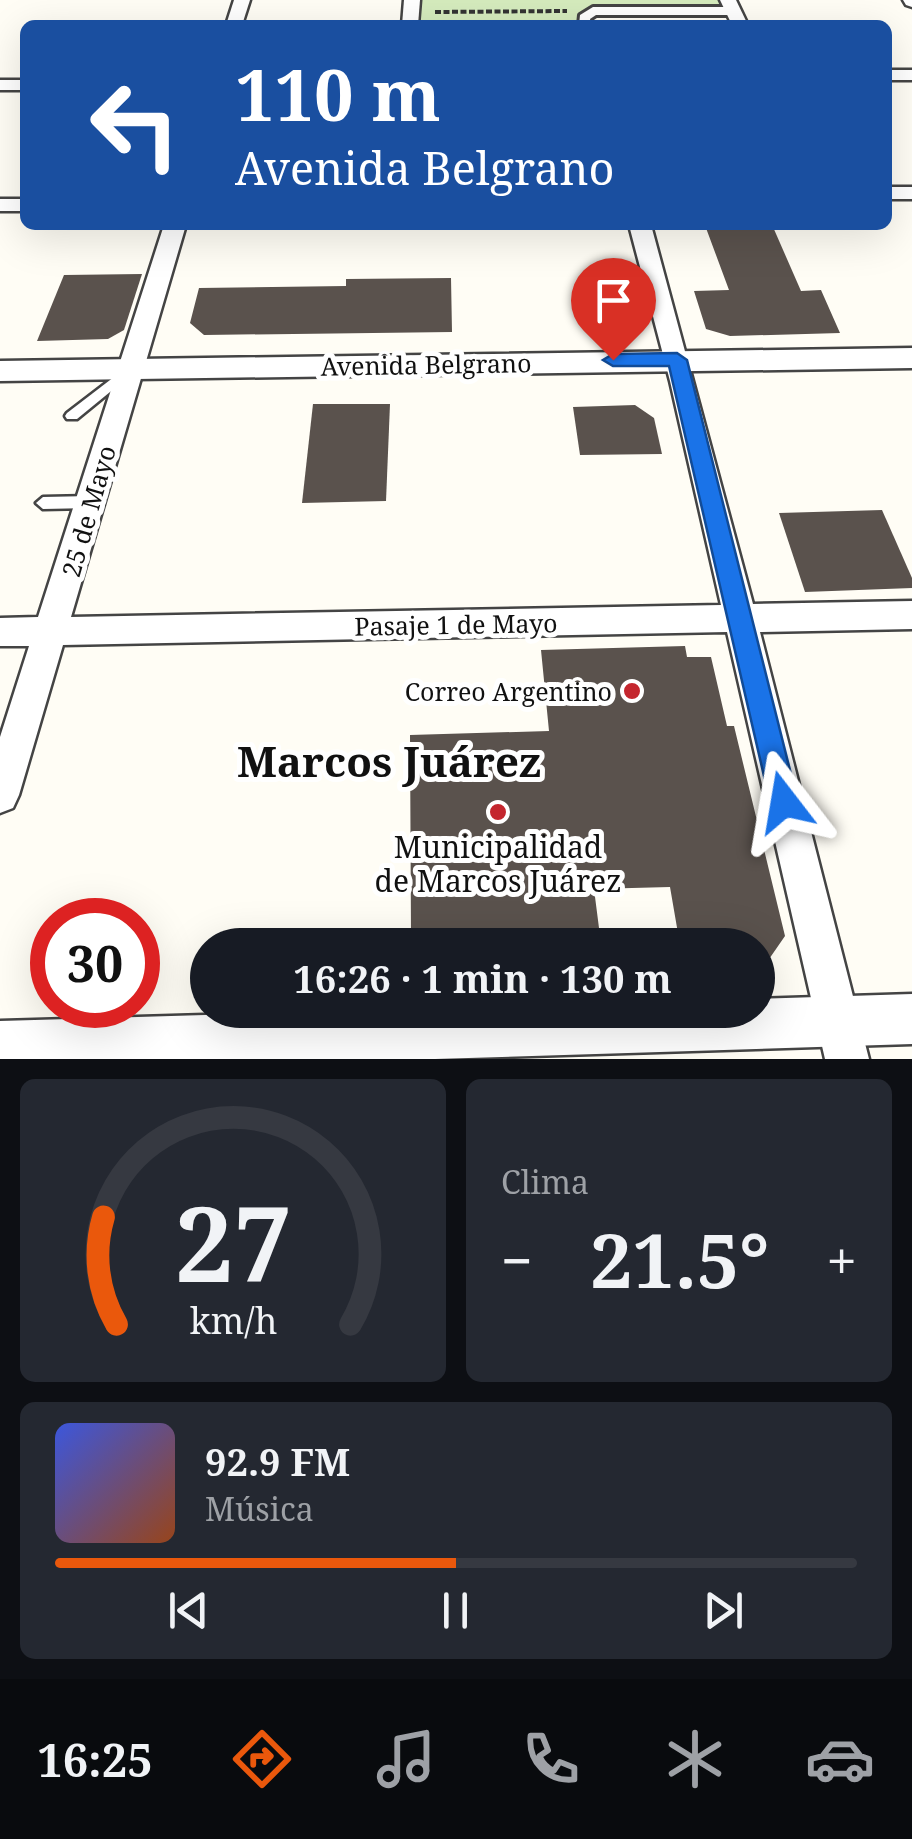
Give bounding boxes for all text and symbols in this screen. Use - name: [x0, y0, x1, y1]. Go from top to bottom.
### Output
- text: 110 m: [235, 46, 441, 142]
- icon: left: [70, 60, 200, 190]
- text: Avenida Belgrano: [235, 137, 615, 198]
- pin: [571, 258, 656, 361]
- icon: arrive: [586, 273, 641, 328]
- street label: Avenida Belgrano: [320, 345, 532, 383]
- street label: 25 de Mayo: [53, 441, 123, 581]
- street label: Pasaje 1 de Mayo: [354, 605, 558, 643]
- place label: Correo Argentino: [405, 674, 612, 708]
- marker: Correo Argentino: [621, 680, 643, 702]
- district label: Marcos Juárez: [237, 732, 541, 789]
- position arrow: [732, 750, 836, 854]
- marker: Municipalidad de Marcos Juárez: [487, 801, 509, 823]
- place label: Municipalidad de Marcos Juárez: [375, 826, 622, 901]
- speed limit sign: 30: [30, 898, 160, 1028]
- text: 16:26 · 1 min · 130 m: [293, 952, 672, 1004]
- text: Clima: [501, 1160, 589, 1203]
- text: 27: [174, 1171, 292, 1312]
- text: 21.5°: [590, 1208, 769, 1310]
- text: −: [501, 1222, 533, 1297]
- text: +: [826, 1222, 857, 1297]
- text: km/h: [189, 1296, 277, 1344]
- text: 92.9 FM: [205, 1435, 350, 1487]
- text: Música: [205, 1487, 314, 1530]
- icon: previous: [161, 1583, 216, 1638]
- icon: pause: [428, 1583, 483, 1638]
- icon: next: [696, 1583, 751, 1638]
- icon: directions: [227, 1724, 297, 1794]
- icon: music: [371, 1724, 441, 1794]
- icon: phone: [516, 1724, 586, 1794]
- icon: climate: [660, 1724, 730, 1794]
- icon: car: [805, 1724, 875, 1794]
- text: 16:25: [37, 1729, 153, 1790]

